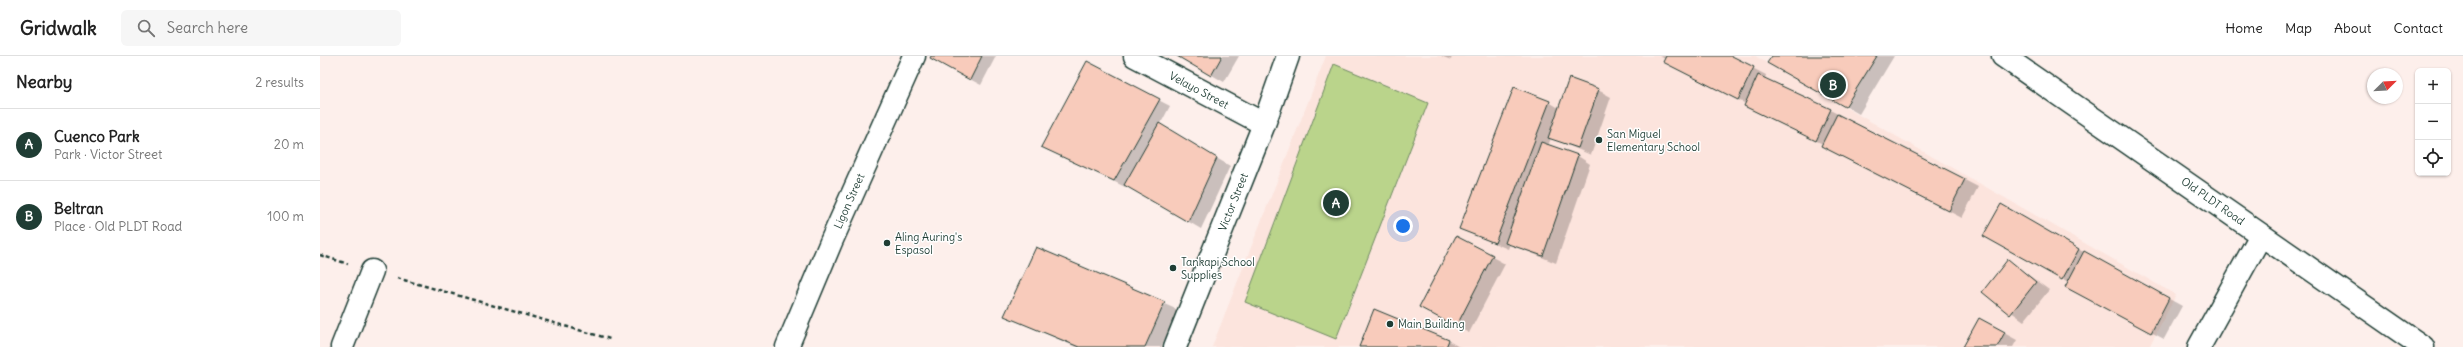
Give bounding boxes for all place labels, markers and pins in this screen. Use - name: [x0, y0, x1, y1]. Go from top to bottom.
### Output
- pin: B: [1820, 70, 1846, 100]
- place label: San Miguel Elementary School: [1607, 127, 1700, 154]
- marker: San Miguel Elementary School: [1594, 135, 1604, 145]
- pin: A: [1323, 188, 1349, 218]
- place label: Aling Auring's Espasol: [895, 230, 962, 257]
- marker: Aling Auring's Espasol: [882, 238, 892, 248]
- place label: Tankapi School Supplies: [1181, 255, 1255, 282]
- marker: Tankapi School Supplies: [1168, 263, 1178, 273]
- place label: Main Building: [1398, 317, 1465, 331]
- marker: Main Building: [1385, 319, 1395, 329]

